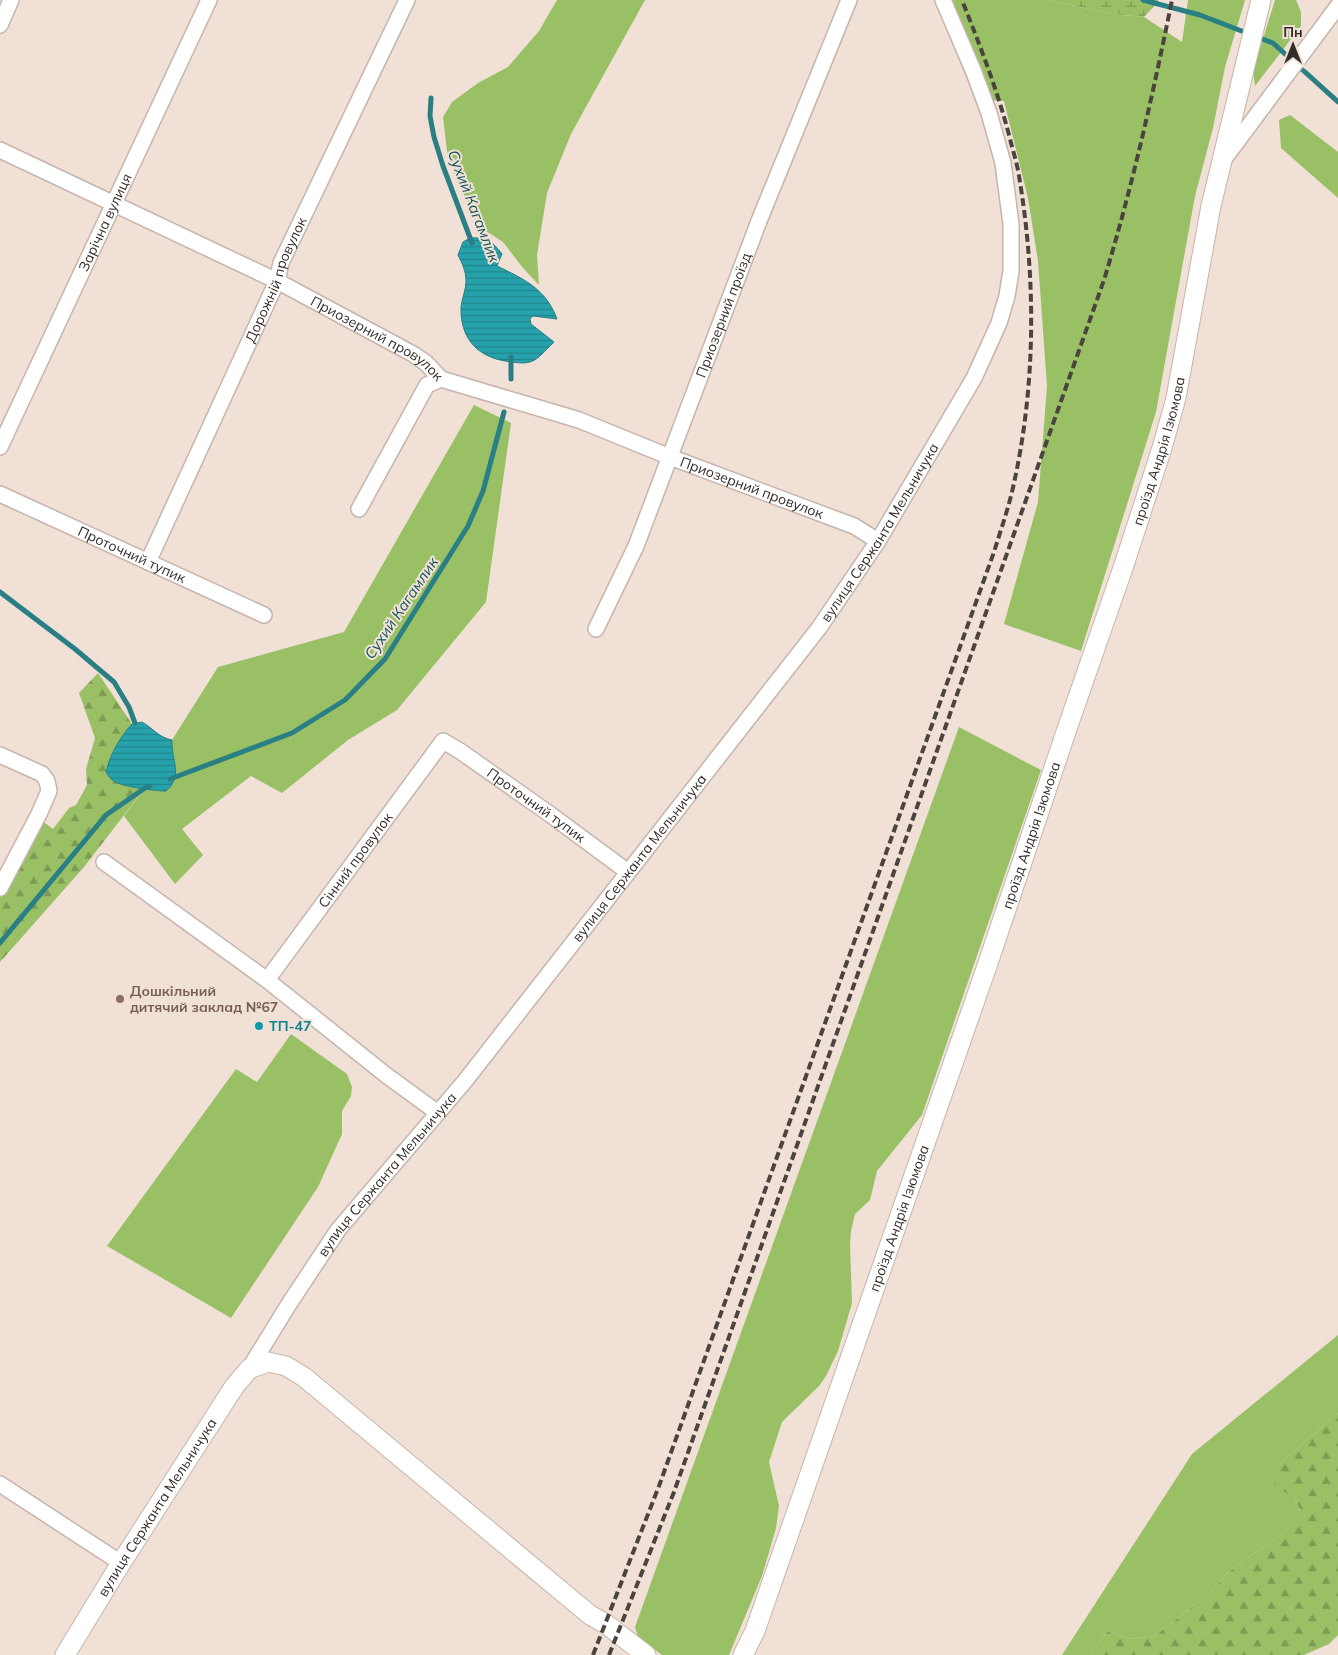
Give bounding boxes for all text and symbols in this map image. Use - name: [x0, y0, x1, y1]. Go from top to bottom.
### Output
- north arrow: [1268, 20, 1318, 70]
- text: Пн: [1283, 23, 1303, 41]
- water label: Сухий Кагамлик: [444, 147, 504, 266]
- street label: Зарічна вулиця: [74, 171, 136, 274]
- street label: Дорожній провулок: [241, 214, 311, 345]
- street label: Приозерний проїзд: [692, 250, 755, 380]
- street label: Приозерний провулок: [308, 292, 447, 385]
- street label: проїзд Андрія Ізюмова: [1128, 375, 1189, 528]
- street label: вулиця Сержанта Мельничука: [817, 440, 943, 625]
- street label: Приозерний провулок: [678, 453, 826, 523]
- street label: Проточний тупик: [75, 522, 189, 587]
- water label: Сухий Кагамлик: [360, 553, 443, 663]
- street label: проїзд Андрія Ізюмова: [998, 759, 1064, 911]
- street label: Проточний тупик: [484, 764, 589, 847]
- street label: вулиця Сержанта Мельничука: [568, 770, 710, 945]
- street label: Сінний провулок: [314, 808, 397, 911]
- place label: Дошкільний дитячий заклад №67: [130, 982, 278, 1016]
- marker: Дошкільний дитячий заклад №67: [114, 993, 126, 1005]
- place label: ТП-47: [269, 1017, 311, 1035]
- marker: ТП-47: [253, 1020, 265, 1032]
- street label: вулиця Сержанта Мельничука: [314, 1089, 460, 1260]
- street label: проїзд Андрія Ізюмова: [865, 1142, 933, 1294]
- street label: вулиця Сержанта Мельничука: [94, 1415, 221, 1600]

